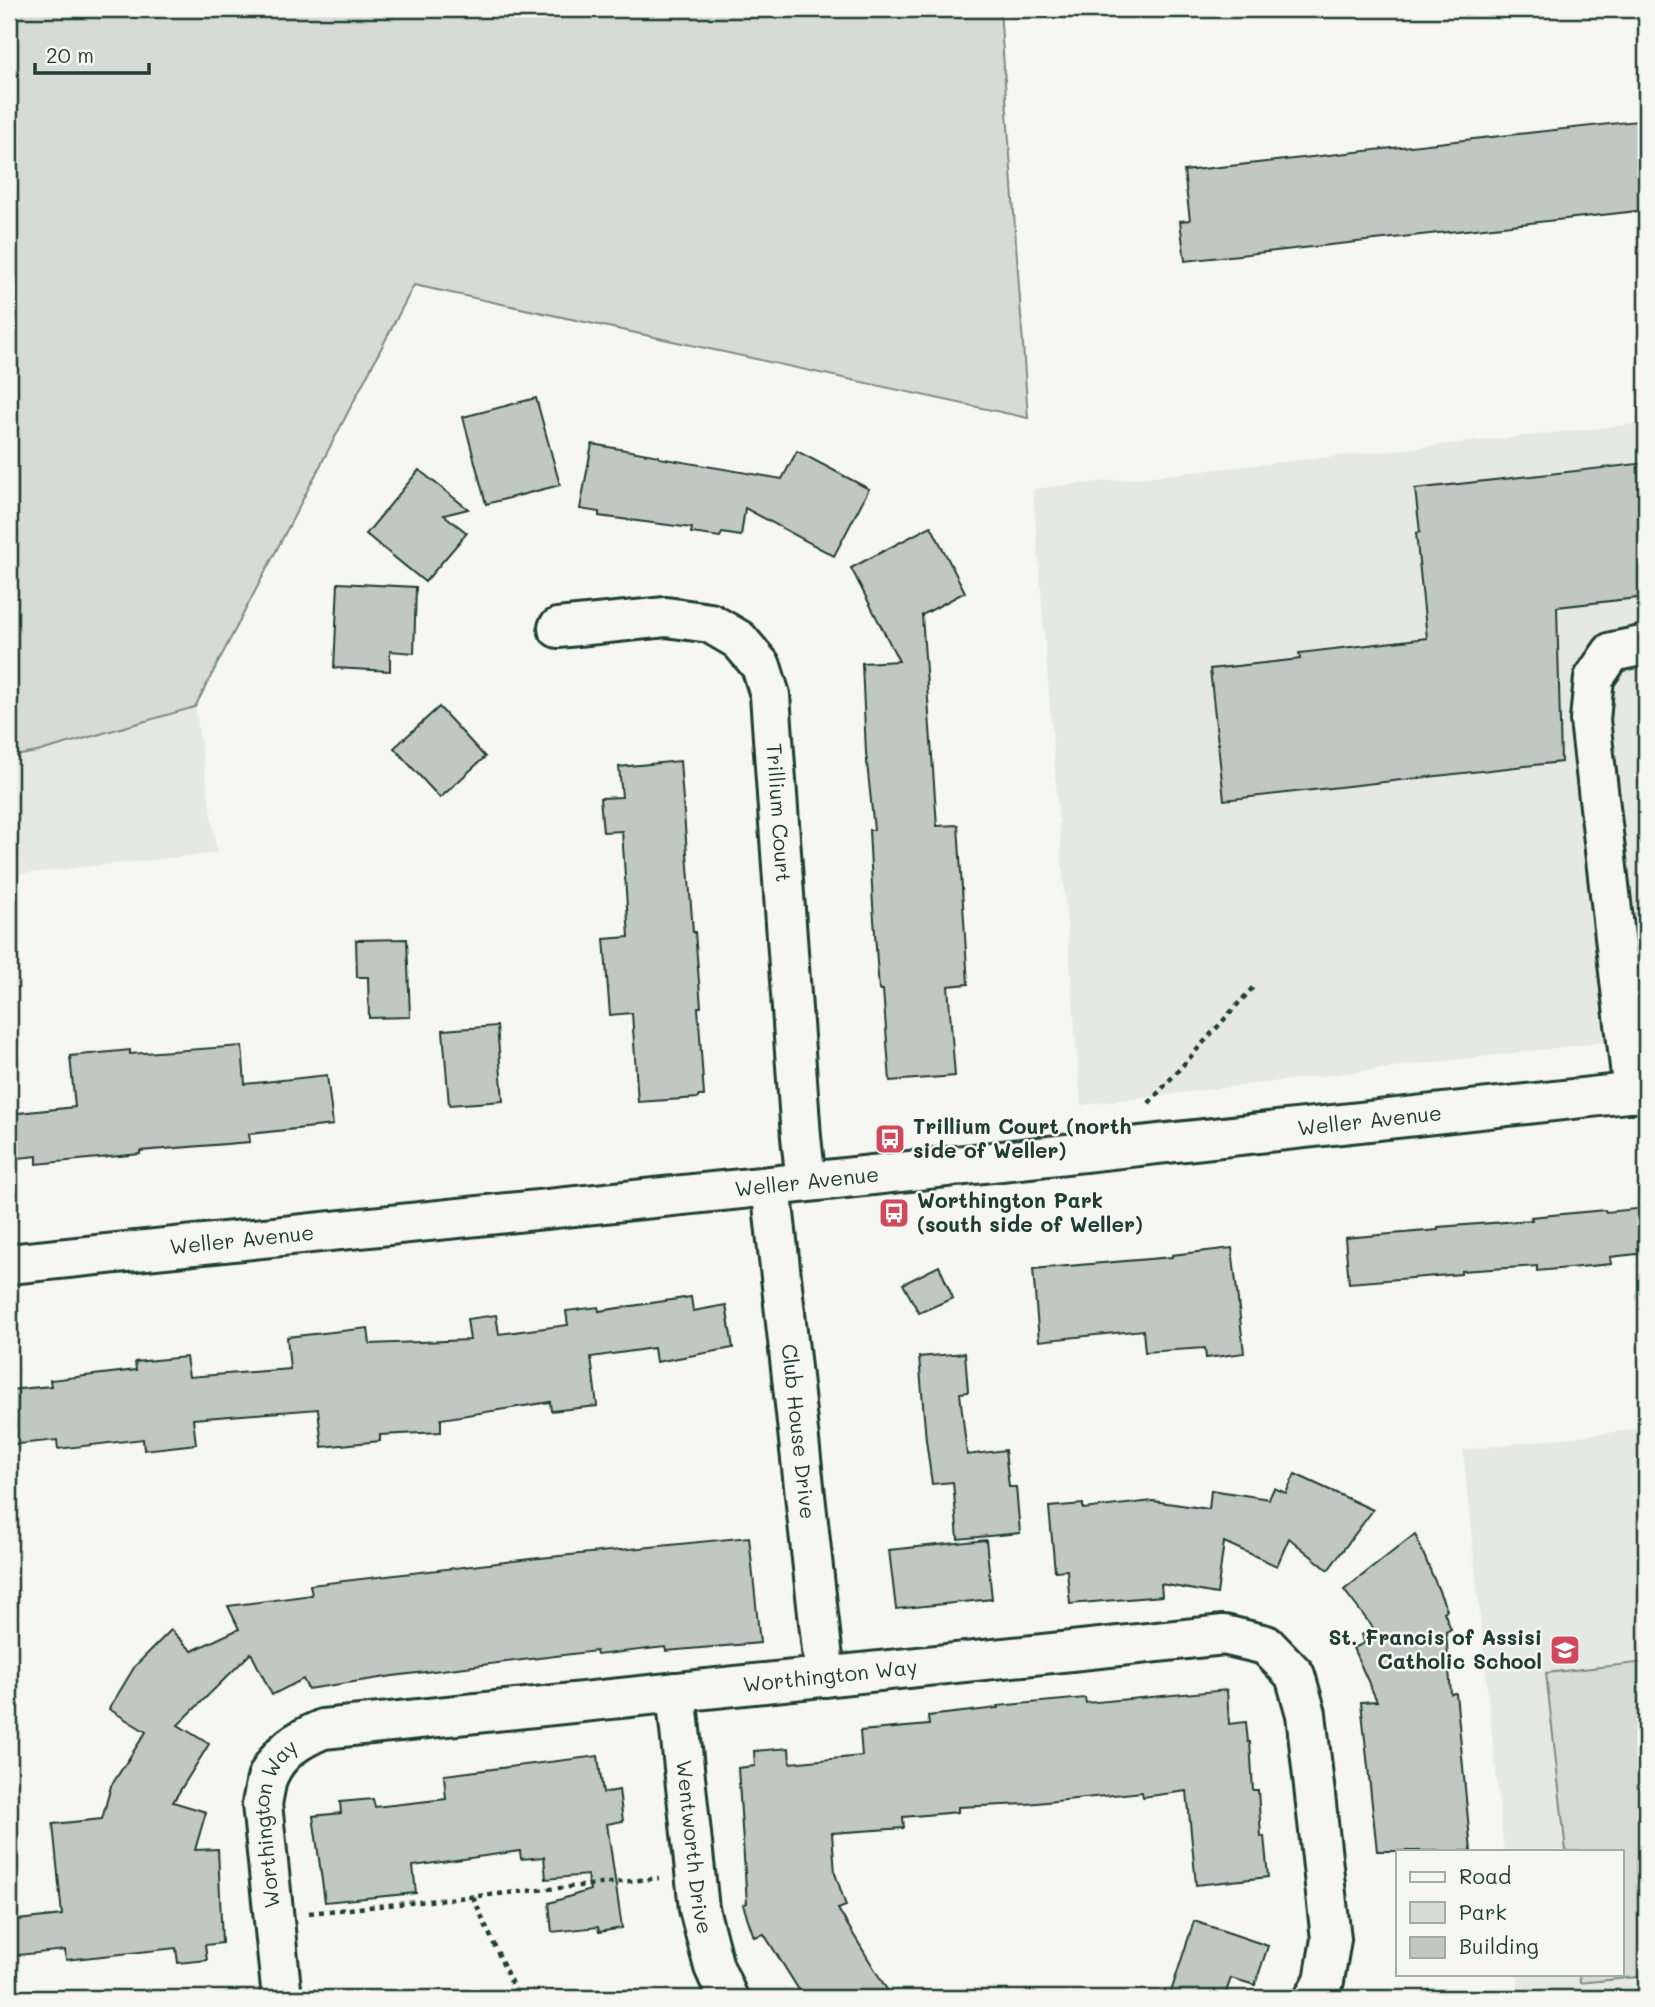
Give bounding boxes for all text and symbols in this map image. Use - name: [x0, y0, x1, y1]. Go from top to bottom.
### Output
- scale bar: [35, 32, 149, 76]
- text: 20 m: [46, 41, 94, 68]
- street label: Trillium Court: [761, 742, 798, 883]
- street label: Weller Avenue: [1296, 1098, 1443, 1141]
- place label: Trillium Court (north side of Weller): [913, 1112, 1132, 1163]
- bus stop icon: Trillium Court (north side of Weller): [873, 1122, 907, 1156]
- street label: Weller Avenue: [733, 1159, 880, 1202]
- place label: Worthington Park (south side of Weller): [917, 1186, 1143, 1237]
- bus stop icon: Worthington Park (south side of Weller): [877, 1196, 911, 1230]
- street label: Weller Avenue: [168, 1218, 315, 1259]
- street label: Club House Drive: [776, 1342, 823, 1520]
- place label: St. Francis of Assisi Catholic School: [1328, 1623, 1542, 1674]
- school or university icon: St. Francis of Assisi Catholic School: [1548, 1633, 1582, 1667]
- street label: Worthington Way: [741, 1652, 919, 1697]
- street label: Worthington Way: [247, 1732, 302, 1910]
- street label: Wentworth Drive: [671, 1759, 720, 1936]
- legend: [1396, 1850, 1624, 1976]
- text: Road: [1459, 1862, 1511, 1889]
- text: Park: [1459, 1898, 1507, 1925]
- text: Building: [1459, 1932, 1539, 1959]

